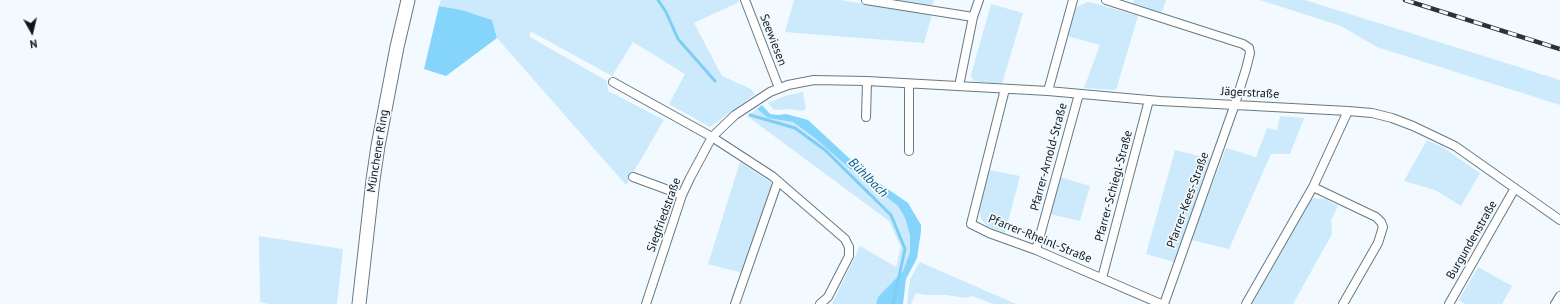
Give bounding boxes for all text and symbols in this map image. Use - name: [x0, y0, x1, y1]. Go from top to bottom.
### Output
- north arrow: [12, 12, 52, 52]
- street label: Seewiesen: [757, 12, 789, 68]
- text: N: [29, 36, 38, 51]
- street label: Jägerstraße: [1220, 84, 1280, 102]
- street label: Pfarrer-Arnold-Straße: [1028, 101, 1070, 213]
- street label: Münchener Ring: [364, 108, 392, 194]
- street label: Pfarrer-Schiegl-Straße: [1092, 129, 1136, 243]
- street label: Pfarrer-Kees-Straße: [1164, 150, 1212, 250]
- water label: Bühlbach: [845, 155, 891, 201]
- street label: Siegfriedstraße: [644, 176, 684, 254]
- street label: Burgundenstraße: [1444, 198, 1500, 282]
- street label: Pfarrer-Rheinl-Straße: [986, 212, 1094, 266]

